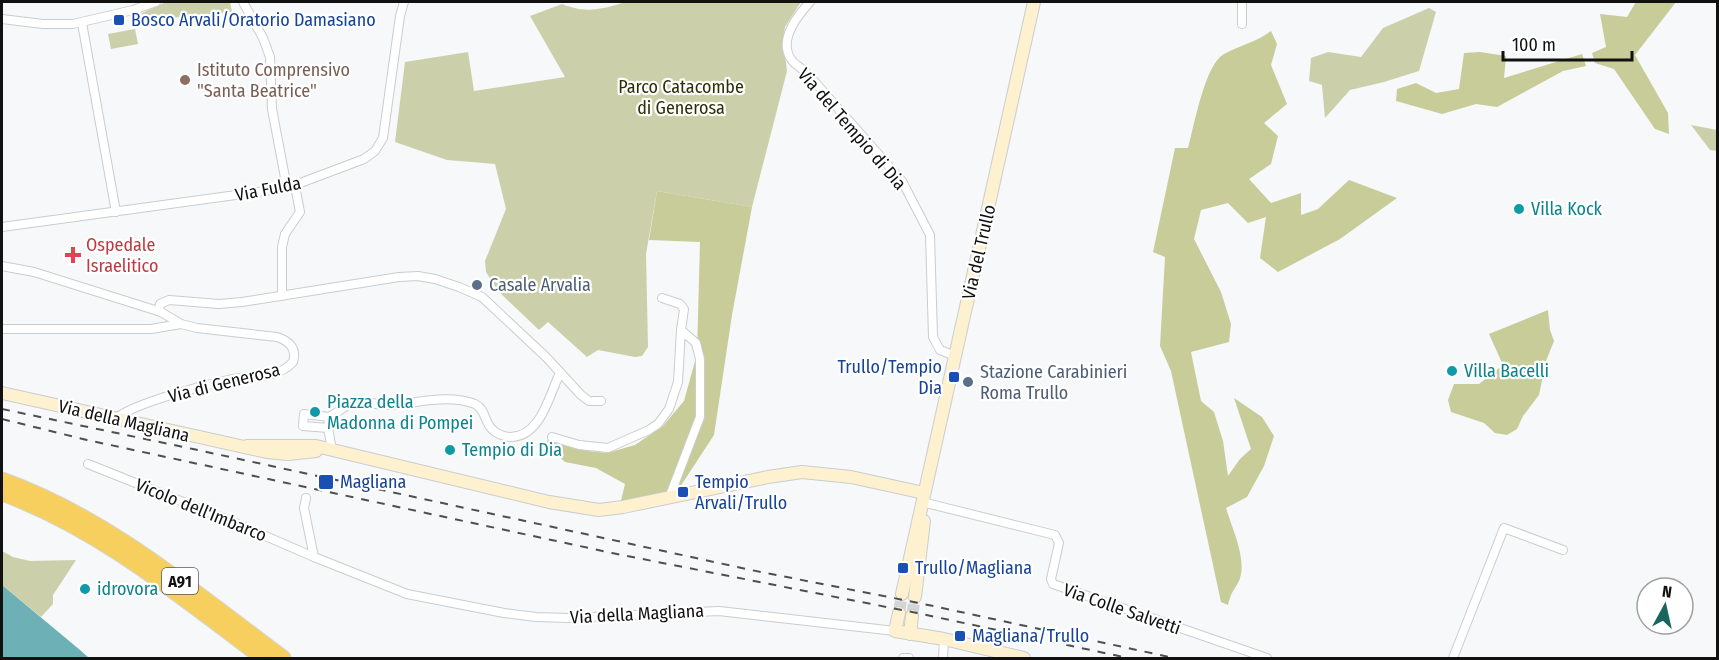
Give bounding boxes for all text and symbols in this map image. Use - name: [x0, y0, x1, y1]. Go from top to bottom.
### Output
- place label: Bosco Arvali/Oratorio Damasiano: [131, 9, 376, 31]
- marker: Bosco Arvali/Oratorio Damasiano: [112, 13, 126, 27]
- scale bar: [1503, 24, 1632, 62]
- text: 100 m: [1512, 34, 1556, 56]
- place label: Istituto Comprensivo "Santa Beatrice": [197, 59, 350, 102]
- street label: Via del Tempio di Dia: [793, 64, 911, 195]
- marker: Istituto Comprensivo "Santa Beatrice": [178, 73, 192, 87]
- park label: Parco Catacombe di Generosa: [618, 76, 744, 119]
- street label: Via Fulda: [233, 172, 303, 206]
- place label: Villa Kock: [1531, 198, 1603, 220]
- street label: Via del Trullo: [957, 202, 1001, 302]
- marker: Villa Kock: [1512, 202, 1526, 216]
- place label: Ospedale Israelitico: [86, 234, 158, 277]
- marker: Ospedale Israelitico: [64, 246, 82, 264]
- place label: Casale Arvalia: [489, 274, 591, 296]
- marker: Casale Arvalia: [470, 278, 484, 292]
- place label: Trullo/Tempio Dia: [838, 356, 942, 399]
- street label: Via di Generosa: [166, 358, 282, 408]
- place label: Villa Bacelli: [1464, 360, 1549, 382]
- place label: Stazione Carabinieri Roma Trullo: [980, 361, 1127, 404]
- marker: Villa Bacelli: [1445, 364, 1459, 378]
- marker: Trullo/Tempio Dia: [947, 370, 961, 384]
- marker: Stazione Carabinieri Roma Trullo: [961, 375, 975, 389]
- place label: Piazza della Madonna di Pompei: [327, 391, 473, 434]
- street label: Via della Magliana: [56, 395, 192, 447]
- marker: Piazza della Madonna di Pompei: [308, 405, 322, 419]
- place label: Tempio di Dia: [462, 439, 562, 461]
- marker: Tempio di Dia: [443, 443, 457, 457]
- place label: Magliana: [340, 471, 406, 493]
- place label: Tempio Arvali/Trullo: [695, 471, 787, 514]
- marker: Magliana: [317, 473, 335, 491]
- street label: Vicolo dell'Imbarco: [132, 474, 270, 546]
- marker: Tempio Arvali/Trullo: [676, 485, 690, 499]
- place label: Trullo/Magliana: [915, 557, 1032, 579]
- marker: Trullo/Magliana: [896, 561, 910, 575]
- road number: A91: [162, 568, 198, 594]
- north arrow: [1635, 576, 1695, 636]
- place label: idrovora: [97, 578, 158, 600]
- street label: Via Colle Salvetti: [1060, 579, 1184, 639]
- marker: idrovora: [78, 582, 92, 596]
- text: N: [1661, 582, 1673, 602]
- street label: Via della Magliana: [569, 599, 705, 628]
- place label: Magliana/Trullo: [972, 625, 1089, 647]
- marker: Magliana/Trullo: [953, 629, 967, 643]

